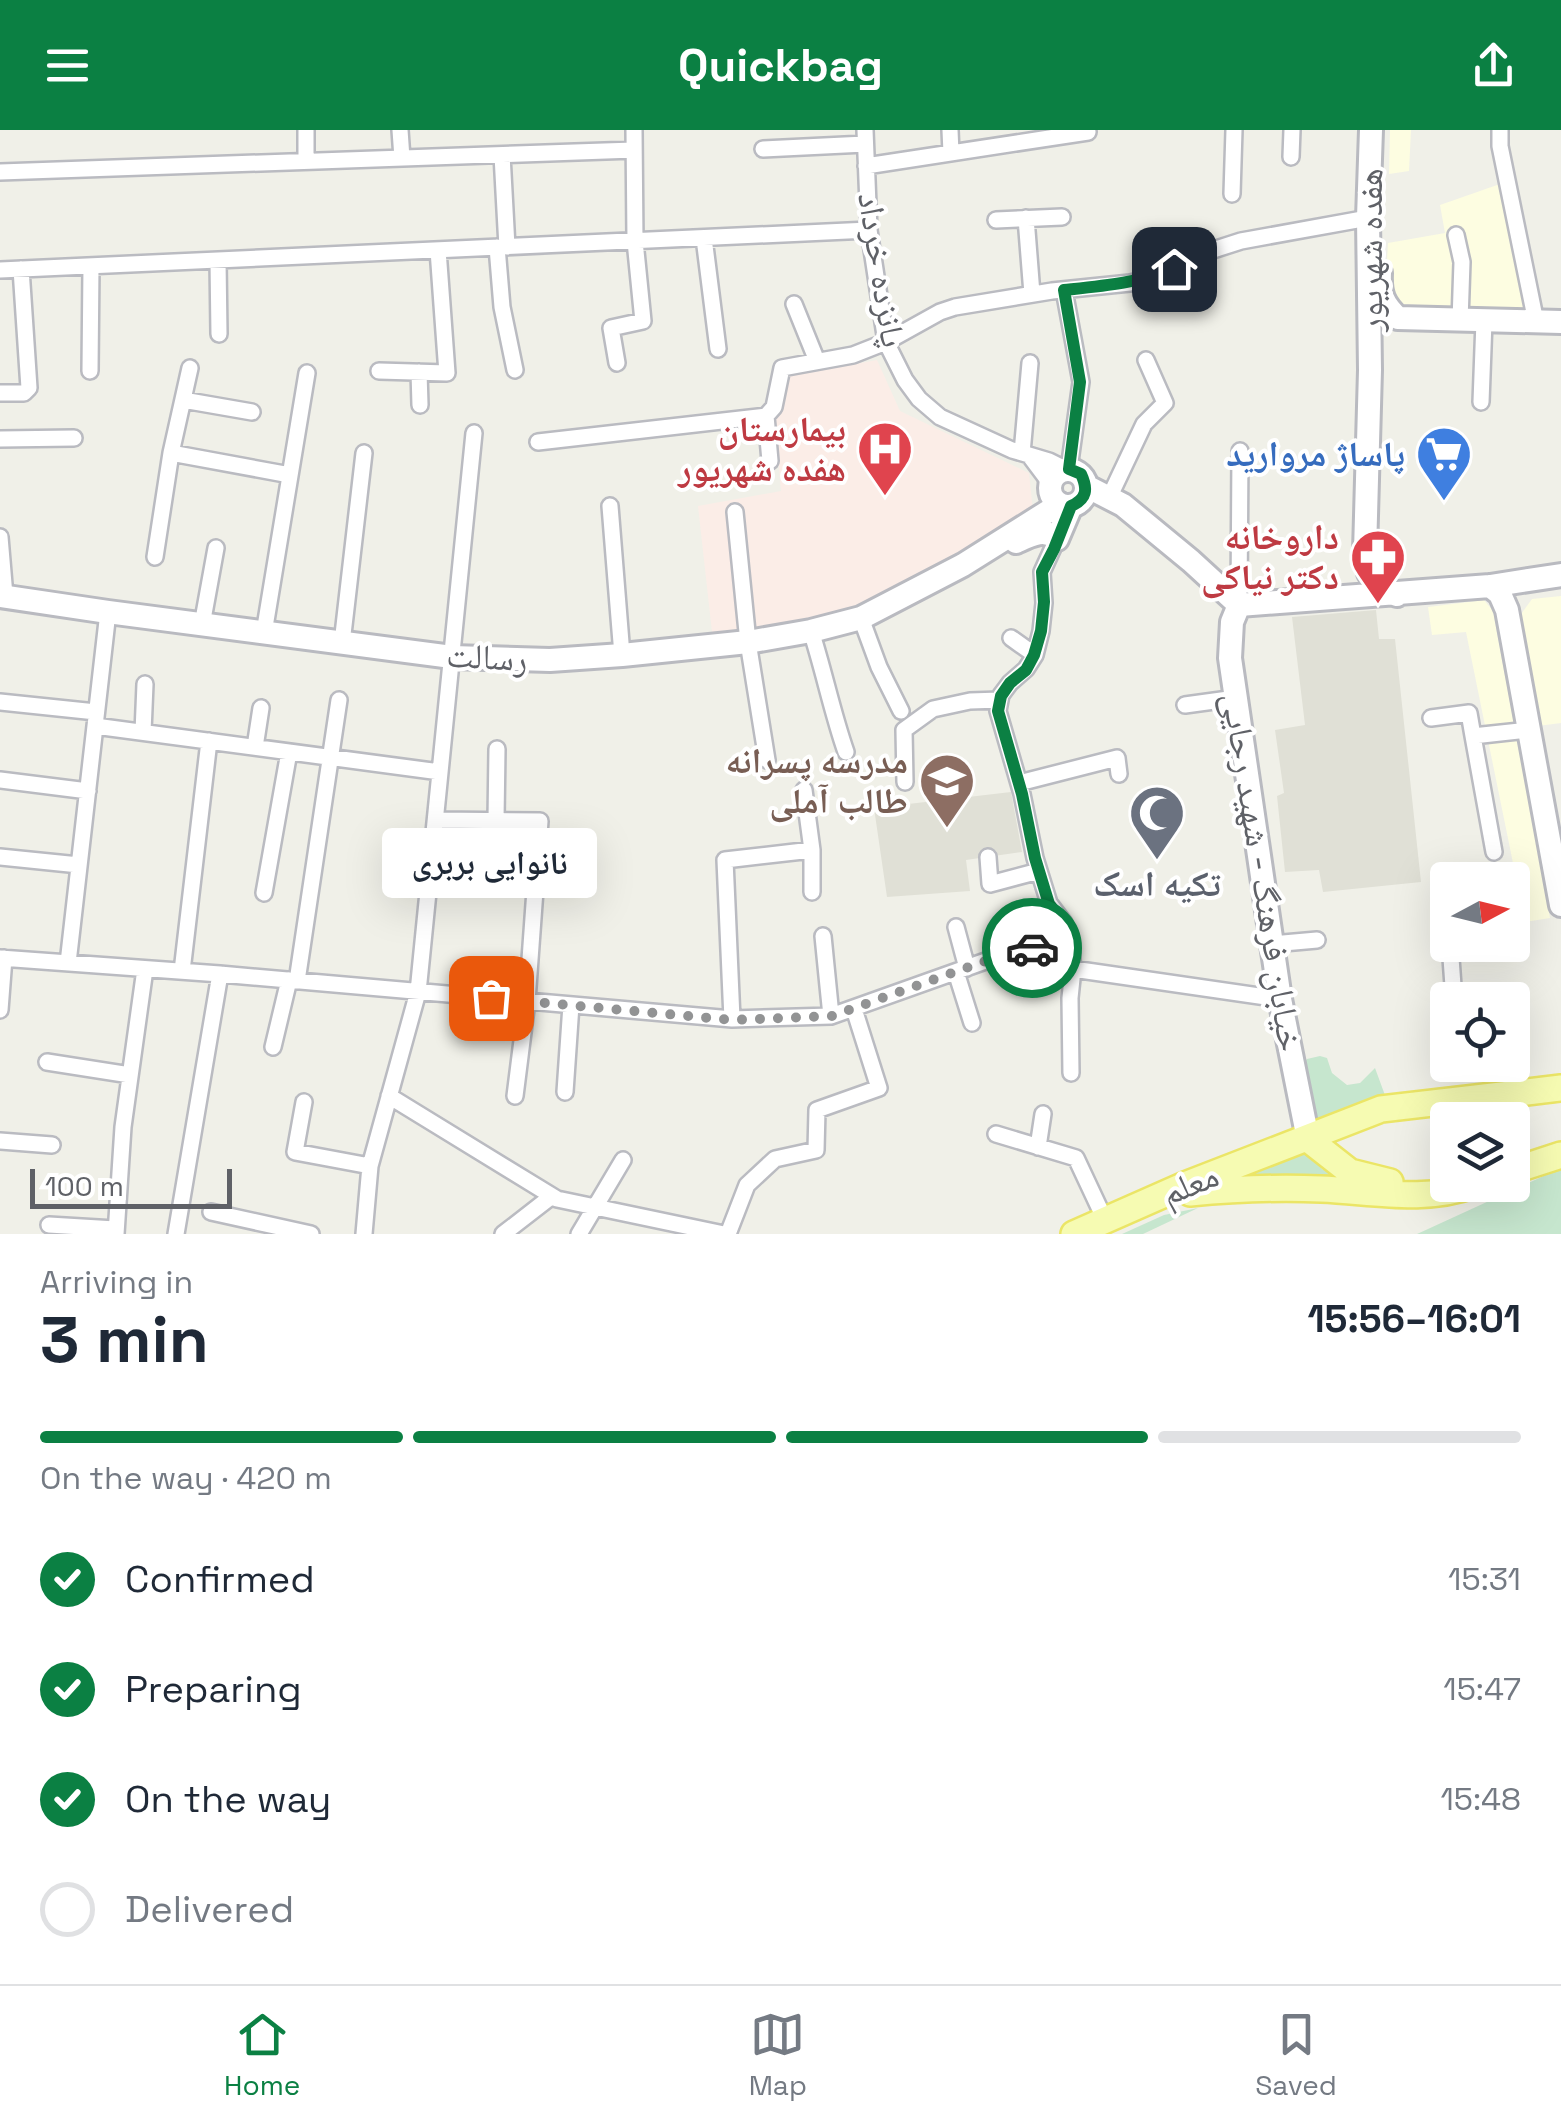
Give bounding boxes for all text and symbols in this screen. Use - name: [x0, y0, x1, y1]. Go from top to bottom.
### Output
- text: Quickbag: [678, 37, 883, 94]
- icon: menu: [40, 38, 95, 93]
- icon: share: [1466, 38, 1521, 93]
- street label: هفده شهریور: [1348, 168, 1392, 333]
- street label: پانزده خرداد: [848, 189, 916, 351]
- pin: [1132, 227, 1217, 312]
- icon: home: [1147, 242, 1202, 297]
- place label: بیمارستان هفده شهریور: [676, 407, 846, 491]
- hospital icon: بیمارستان هفده شهریور: [855, 419, 915, 498]
- supermarket icon: پاساژ مروارید: [1414, 424, 1474, 503]
- place label: پاساژ مروارید: [1226, 432, 1405, 476]
- place label: داروخانه دکتر نیاکی: [1201, 515, 1339, 599]
- pharmacy icon: داروخانه دکتر نیاکی: [1348, 527, 1408, 606]
- street label: رسالت: [445, 633, 529, 681]
- street label: خیابان فرهنگ - شهید رجایی: [1213, 689, 1313, 1055]
- place label: مدرسه پسرانه طالب آملی: [725, 739, 908, 823]
- school or university icon: مدرسه پسرانه طالب آملی: [917, 751, 977, 830]
- mosque icon: تکیه اسک: [1127, 783, 1187, 862]
- callout: نانوایی بربری: [384, 828, 598, 898]
- text: نانوایی بربری: [412, 843, 567, 883]
- place label: تکیه اسک: [1093, 862, 1221, 906]
- north arrow: [1430, 862, 1530, 962]
- map controls: [1430, 862, 1530, 1202]
- courier: [982, 898, 1082, 998]
- icon: car: [1005, 921, 1060, 976]
- pin: [449, 956, 534, 1041]
- icon: bag: [464, 971, 519, 1026]
- button: locate: [1430, 982, 1530, 1082]
- button: layers: [1430, 1102, 1530, 1202]
- street label: معلم: [1155, 1153, 1225, 1216]
- scale bar: [30, 1164, 232, 1208]
- text: 100 m: [45, 1168, 124, 1204]
- text: Arriving in: [40, 1262, 193, 1302]
- text: 15:56–16:01: [1307, 1295, 1521, 1343]
- text: 3 min: [40, 1298, 209, 1381]
- text: On the way · 420 m: [40, 1458, 332, 1498]
- icon: check: [40, 1552, 95, 1607]
- text: Confirmed: [125, 1555, 315, 1603]
- text: 15:31: [1448, 1559, 1521, 1599]
- icon: check: [40, 1662, 95, 1717]
- text: Preparing: [125, 1665, 302, 1713]
- text: 15:47: [1443, 1669, 1521, 1709]
- icon: check: [40, 1772, 95, 1827]
- text: On the way: [125, 1775, 331, 1823]
- text: 15:48: [1440, 1779, 1521, 1819]
- text: Delivered: [125, 1885, 294, 1933]
- tab: Home: [224, 2007, 300, 2103]
- tab: Map: [749, 2007, 807, 2103]
- tab: Saved: [1255, 2007, 1337, 2103]

